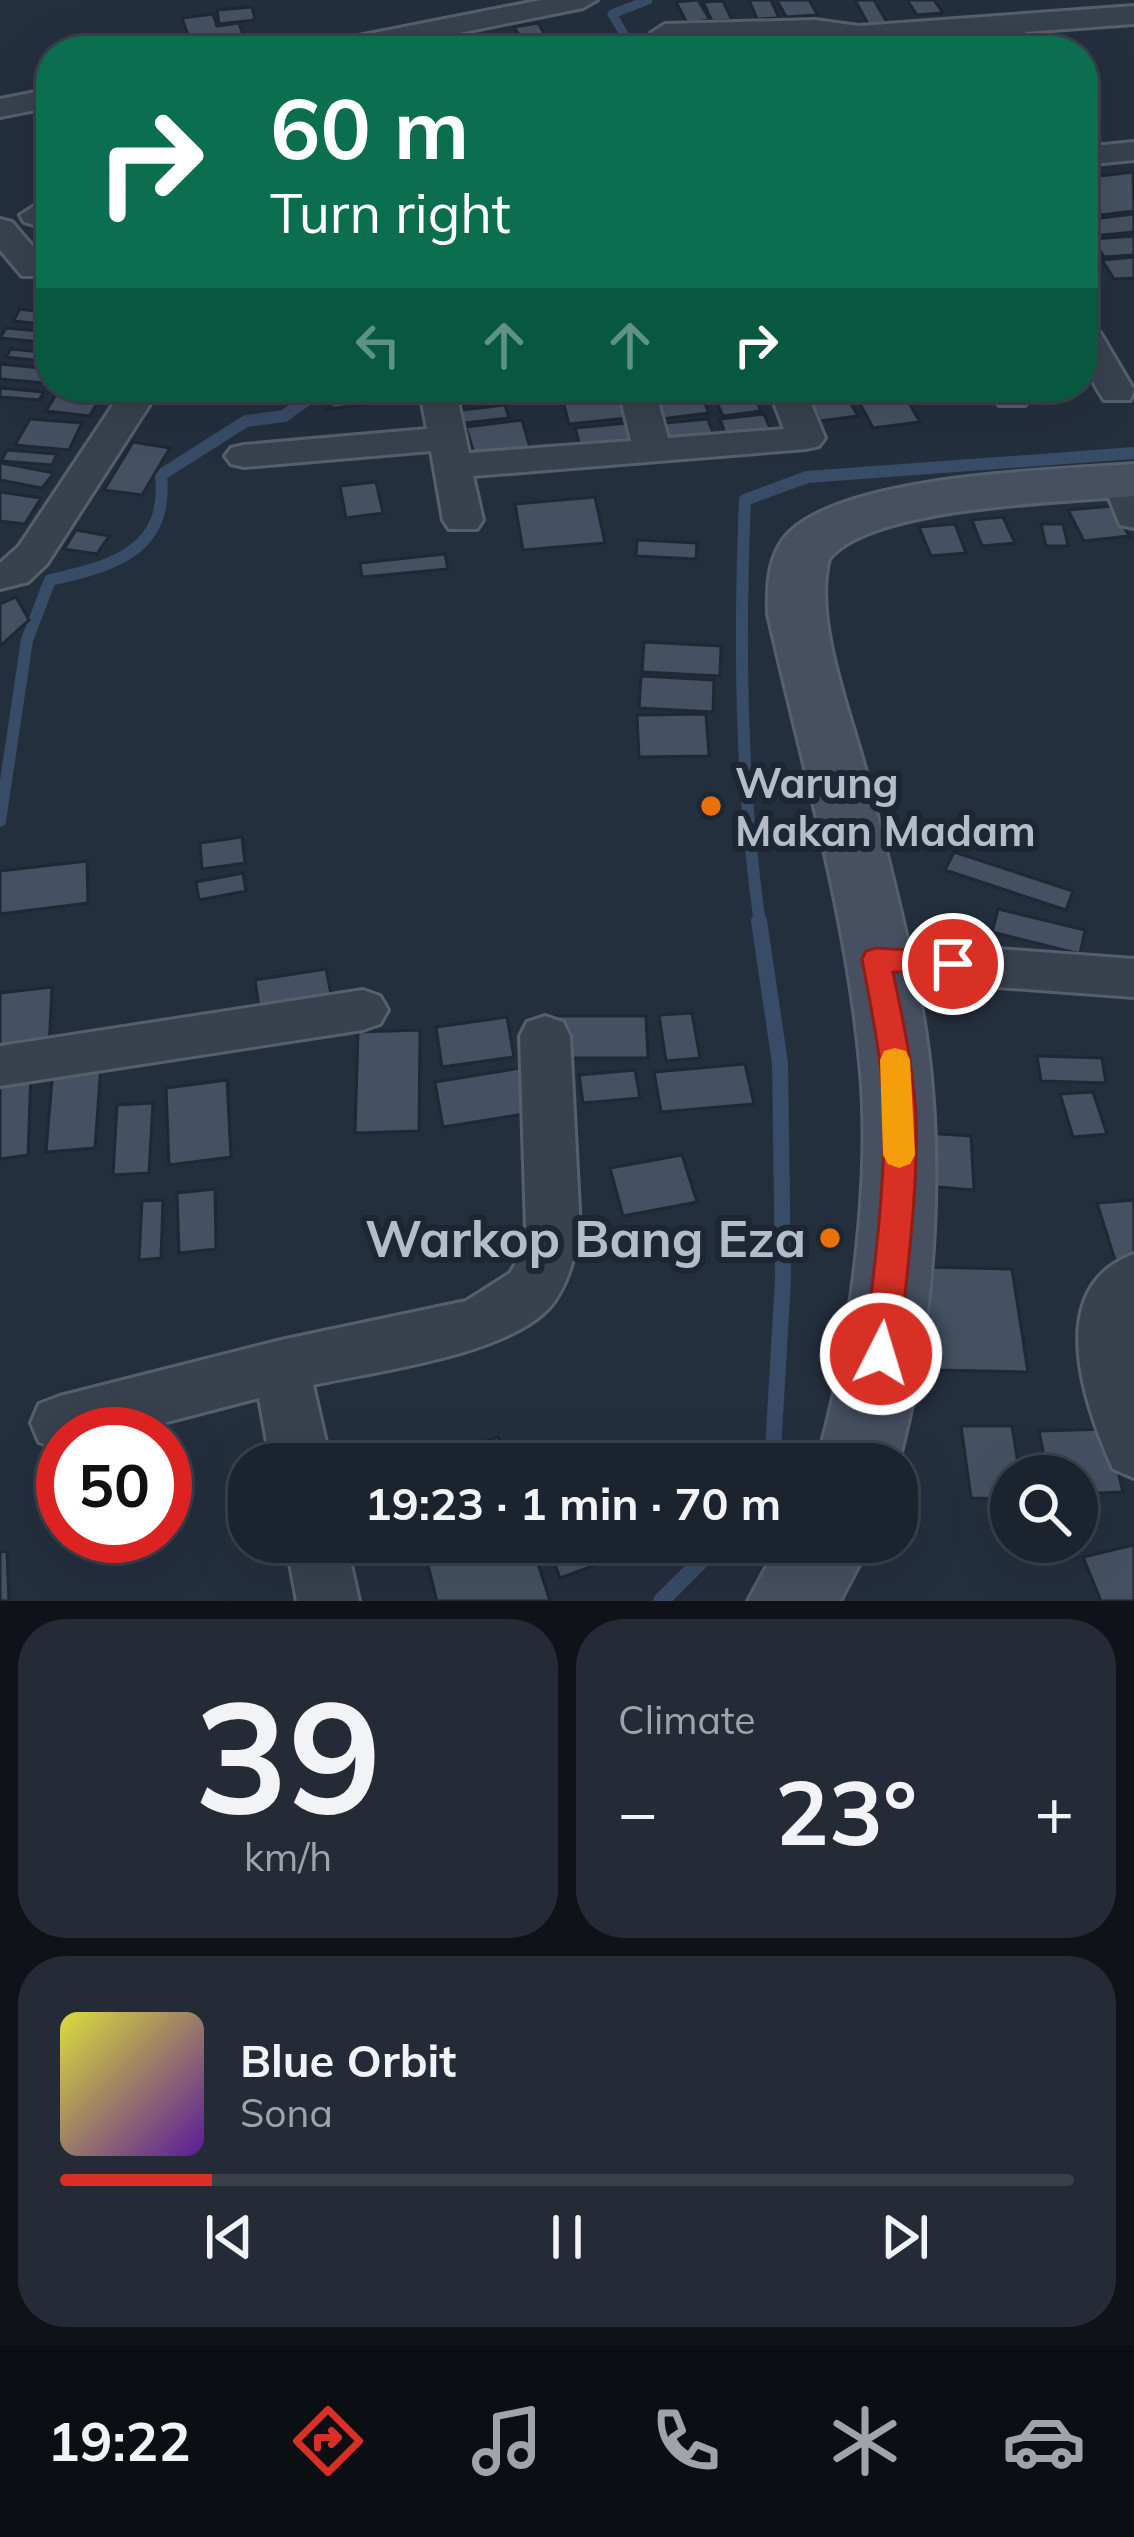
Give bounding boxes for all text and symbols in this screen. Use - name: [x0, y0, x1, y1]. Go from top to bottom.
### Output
- text: 60 m: [270, 75, 469, 180]
- icon: right: [72, 84, 228, 240]
- text: Turn right: [270, 179, 511, 247]
- icon: left: [345, 312, 411, 378]
- icon: ahead: [471, 312, 537, 378]
- icon: ahead: [597, 312, 663, 378]
- icon: right: [723, 312, 789, 378]
- place label: Warung Makan Madam: [735, 756, 1036, 857]
- marker: Warung Makan Madam: [698, 793, 724, 819]
- pin: [902, 913, 1004, 1015]
- icon: arrive: [920, 931, 986, 997]
- place label: Warkop Bang Eza: [365, 1206, 806, 1270]
- marker: Warkop Bang Eza: [817, 1225, 843, 1251]
- position arrow: [818, 1291, 944, 1417]
- speed limit sign: 50: [36, 1407, 192, 1563]
- map controls: [990, 1455, 1098, 1563]
- button: search: [990, 1455, 1098, 1563]
- text: 19:23 · 1 min · 70 m: [365, 1475, 781, 1531]
- text: 39: [194, 1656, 382, 1852]
- text: Climate: [618, 1695, 756, 1744]
- text: 23°: [775, 1755, 917, 1868]
- text: −: [618, 1770, 658, 1853]
- text: +: [1034, 1770, 1074, 1853]
- text: km/h: [244, 1832, 332, 1881]
- text: Blue Orbit: [240, 2032, 456, 2088]
- text: Sona: [240, 2088, 333, 2137]
- icon: previous: [196, 2204, 262, 2270]
- icon: pause: [534, 2204, 600, 2270]
- icon: next: [872, 2204, 938, 2270]
- icon: directions: [286, 2399, 370, 2483]
- icon: music: [465, 2399, 549, 2483]
- icon: phone: [644, 2399, 728, 2483]
- icon: climate: [823, 2399, 907, 2483]
- icon: car: [1002, 2399, 1086, 2483]
- text: 19:22: [48, 2407, 191, 2475]

